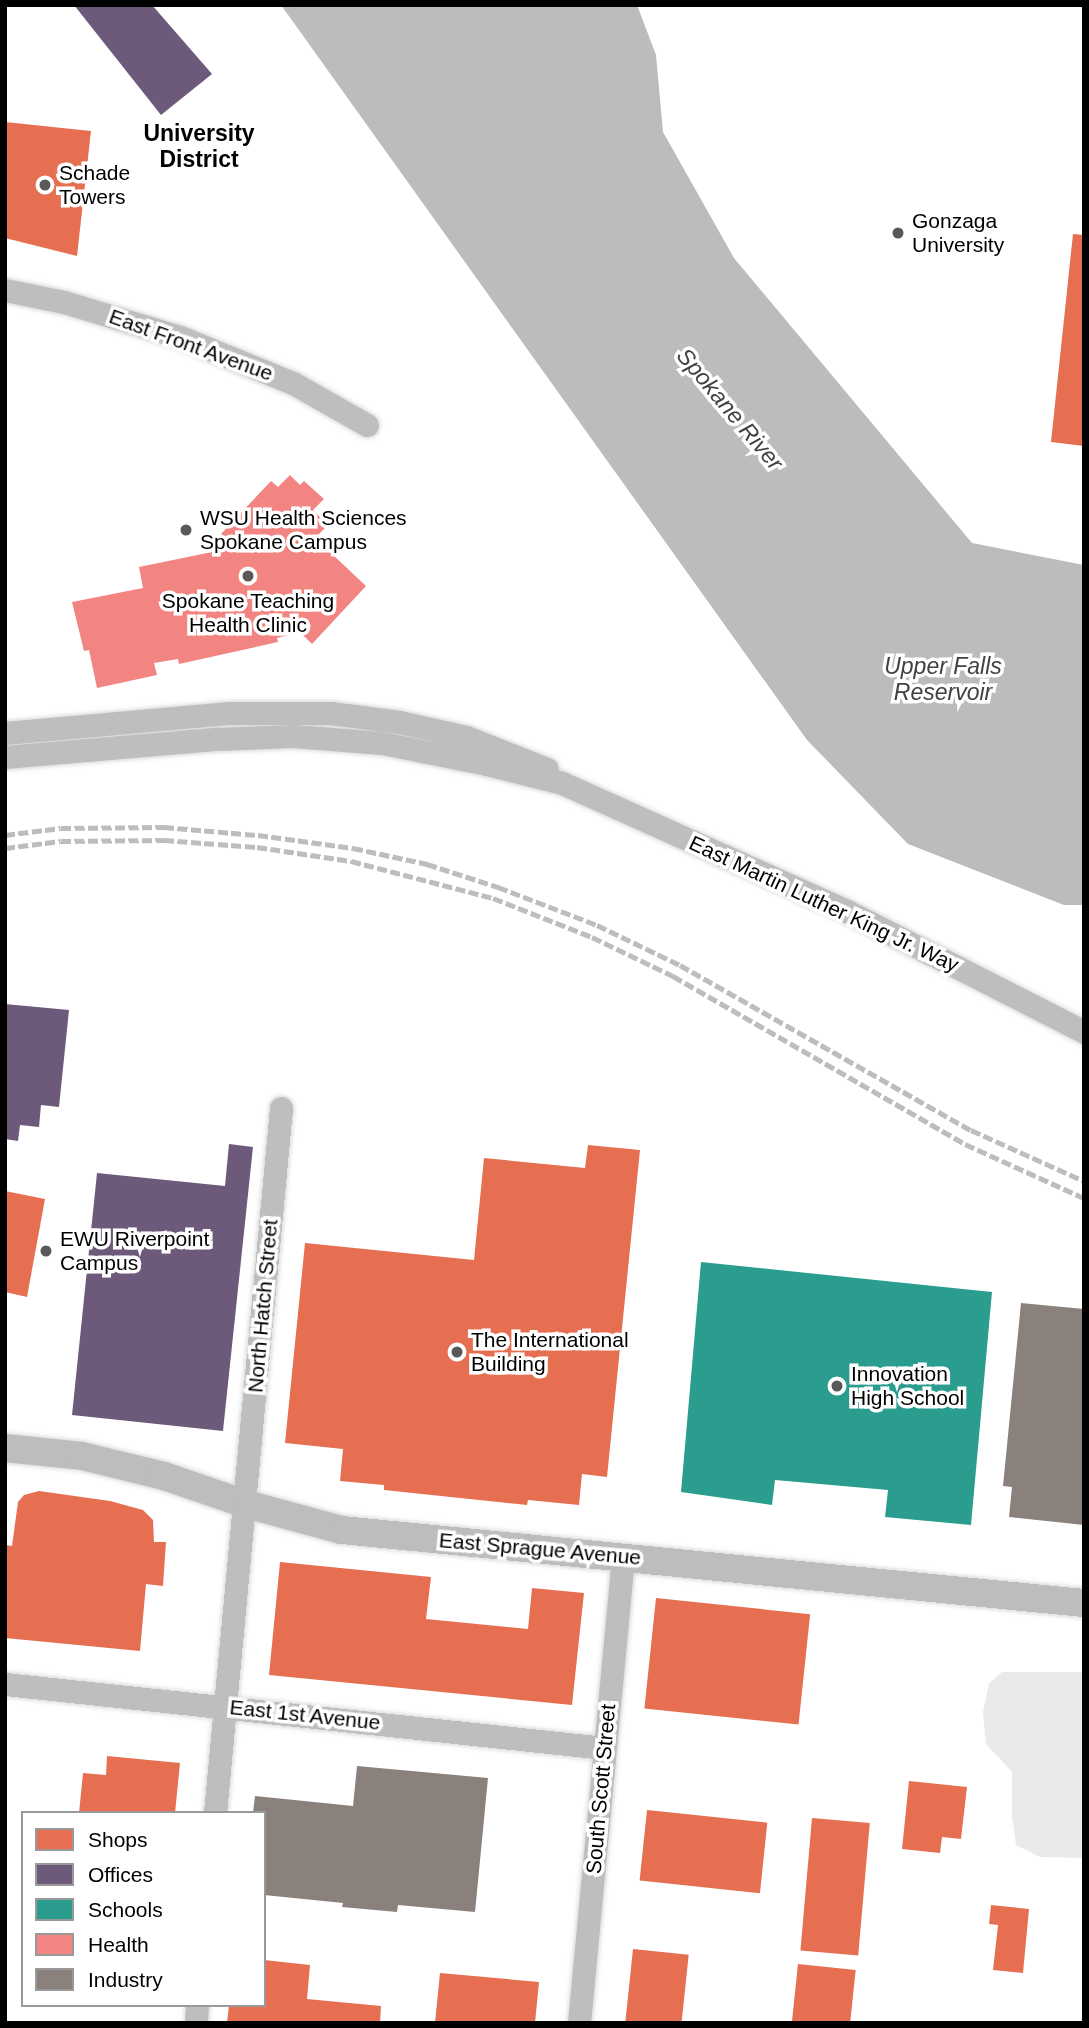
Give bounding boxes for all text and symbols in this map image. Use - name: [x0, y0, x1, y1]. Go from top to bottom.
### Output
- district label: University District: [143, 119, 255, 173]
- place label: Schade Towers: [59, 160, 130, 210]
- marker: Schade Towers: [37, 177, 53, 193]
- place label: Gonzaga University: [912, 208, 1004, 258]
- marker: Gonzaga University: [890, 225, 906, 241]
- street label: East Front Avenue: [105, 303, 277, 387]
- water label: Spokane River: [671, 342, 789, 476]
- place label: WSU Health Sciences Spokane Campus: [200, 505, 407, 555]
- marker: WSU Health Sciences Spokane Campus: [178, 522, 194, 538]
- marker: Spokane Teaching Health Clinic: [238, 566, 258, 586]
- place label: Spokane Teaching Health Clinic: [162, 588, 334, 638]
- water label: Upper Falls Reservoir: [884, 652, 1002, 706]
- street label: East Martin Luther King Jr. Way: [685, 830, 963, 978]
- street label: North Hatch Street: [243, 1218, 283, 1394]
- place label: EWU Riverpoint Campus: [60, 1226, 209, 1276]
- marker: EWU Riverpoint Campus: [38, 1243, 54, 1259]
- place label: The International Building: [471, 1327, 629, 1377]
- marker: The International Building: [449, 1344, 465, 1360]
- place label: Innovation High School: [851, 1361, 964, 1411]
- marker: Innovation High School: [829, 1378, 845, 1394]
- street label: East Sprague Avenue: [437, 1528, 643, 1570]
- street label: East 1st Avenue: [228, 1694, 382, 1736]
- street label: South Scott Street: [581, 1703, 621, 1875]
- legend: [21, 1811, 266, 2007]
- text: Shops: [88, 1828, 148, 1851]
- text: Offices: [88, 1863, 153, 1886]
- text: Schools: [88, 1898, 163, 1921]
- text: Health: [88, 1933, 149, 1956]
- text: Industry: [88, 1968, 163, 1991]

